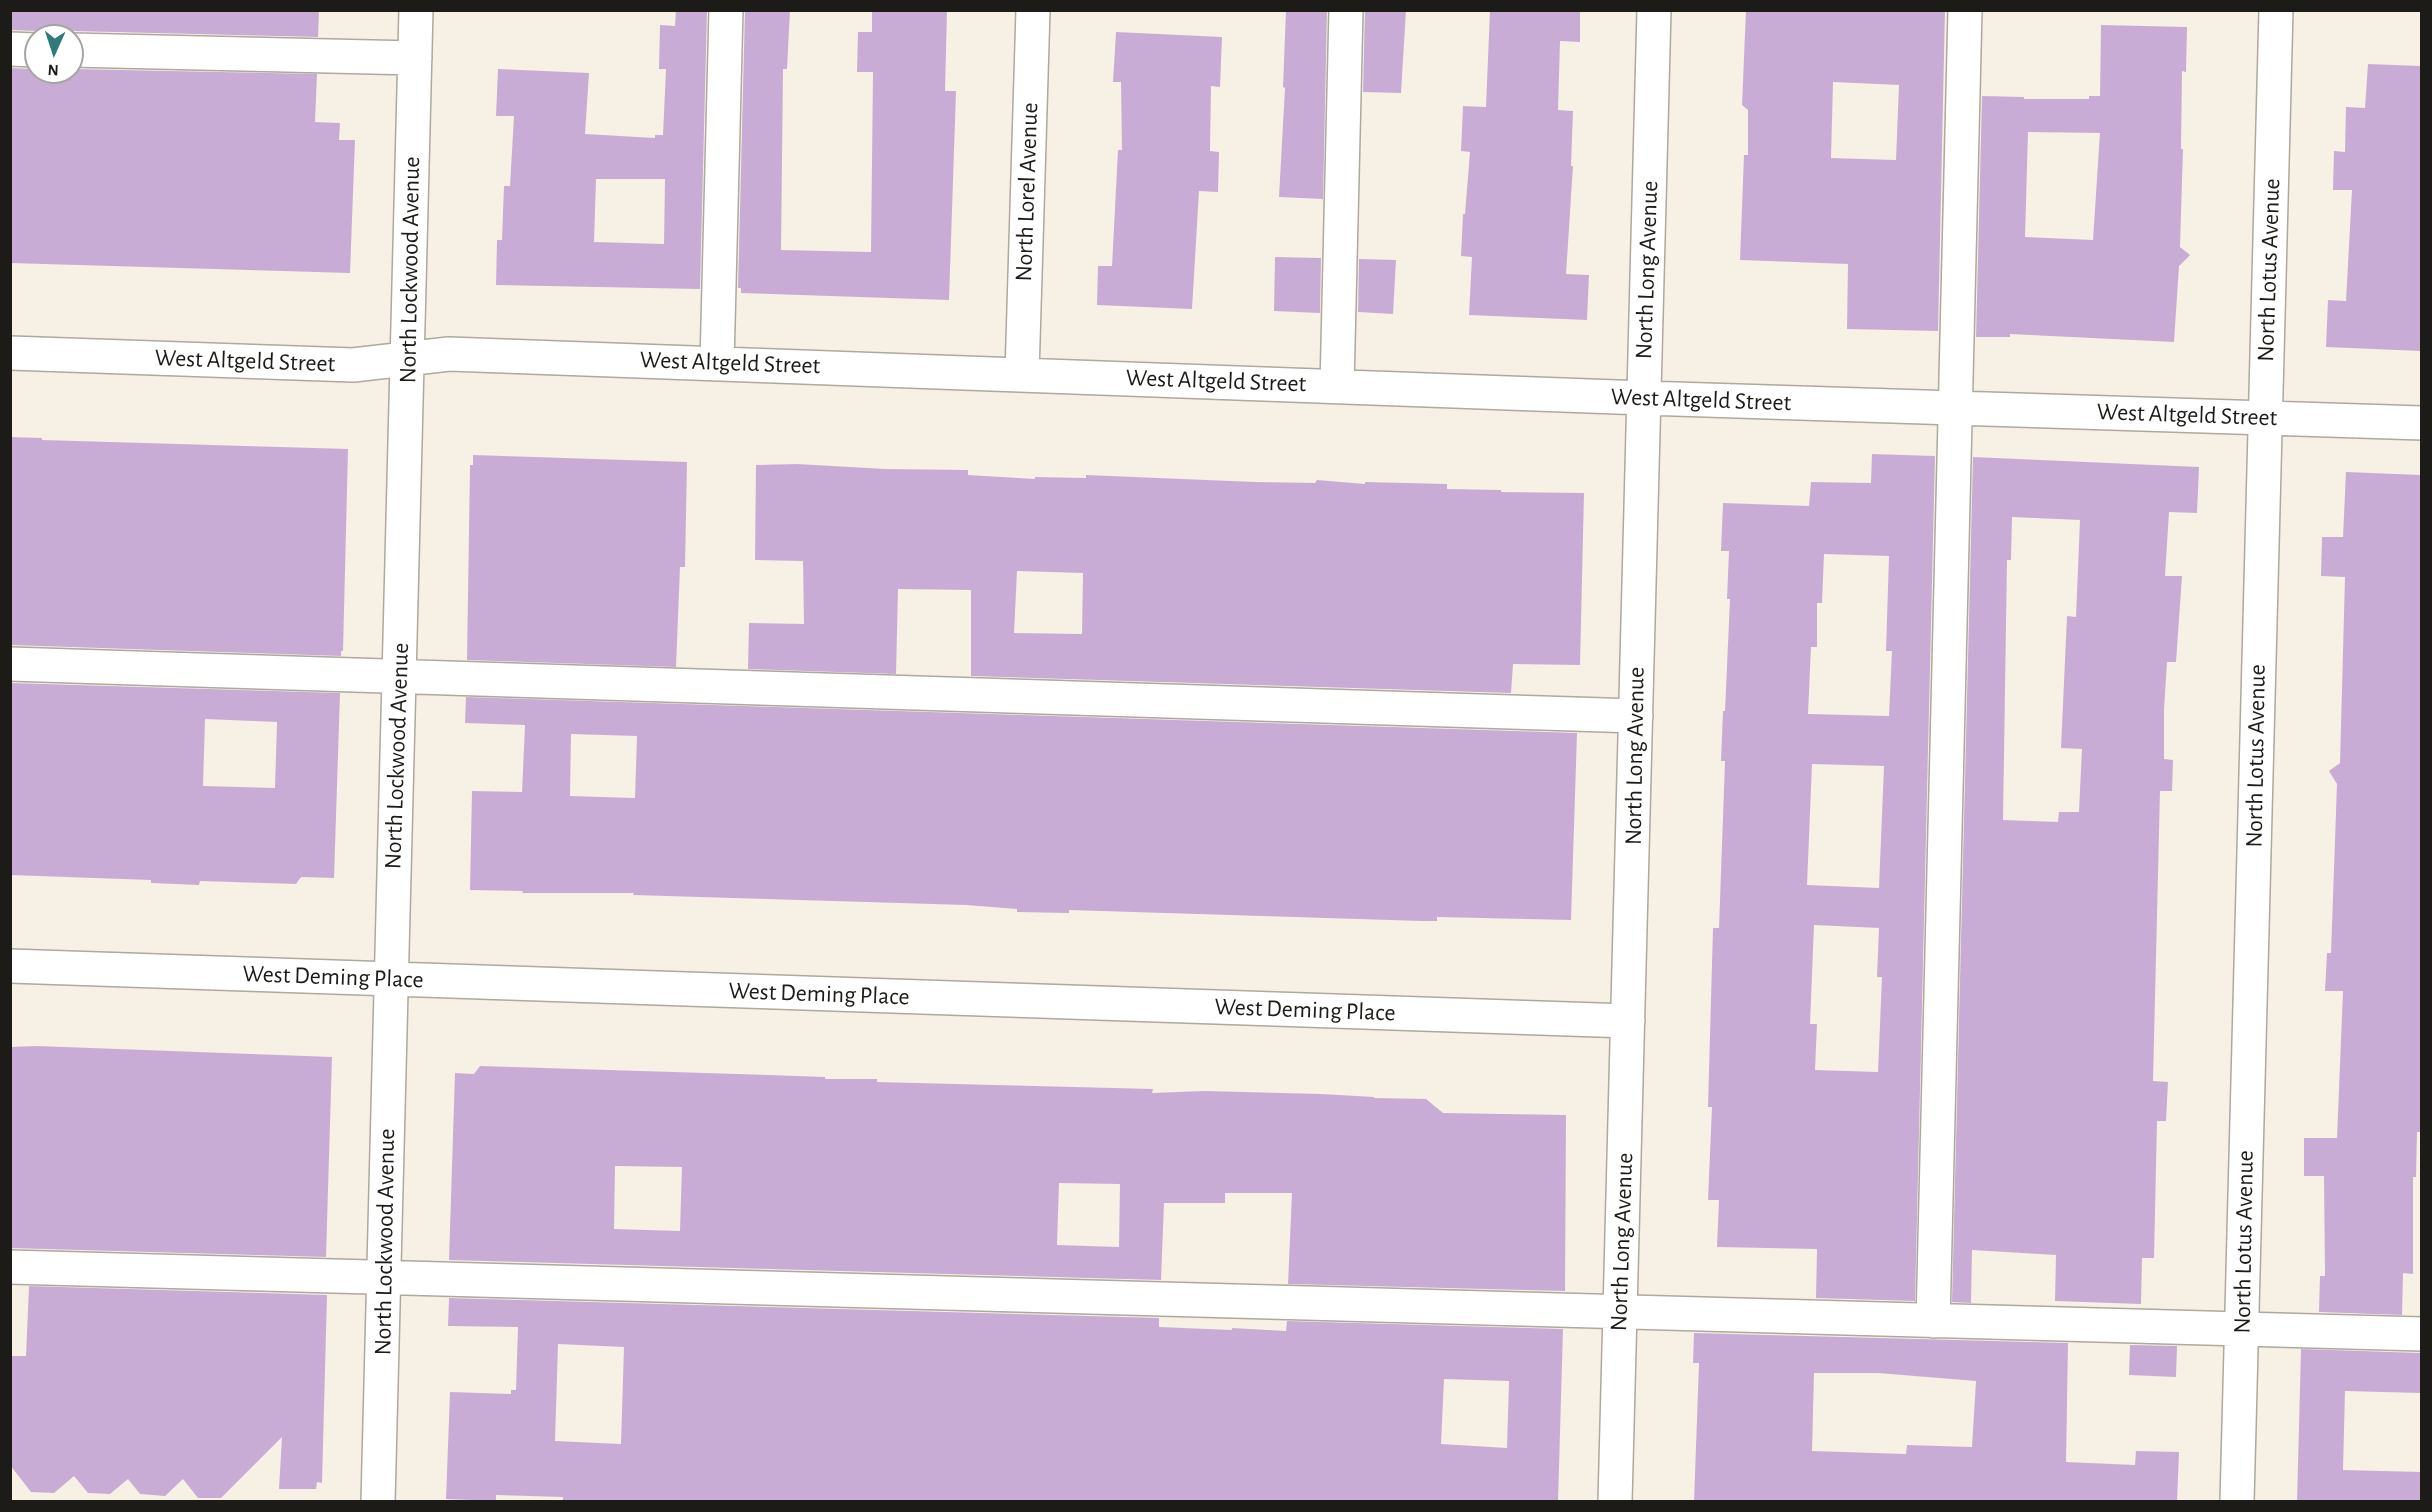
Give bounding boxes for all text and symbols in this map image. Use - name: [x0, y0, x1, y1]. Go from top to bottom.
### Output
- north arrow: [24, 24, 84, 84]
- text: N: [47, 62, 59, 78]
- street label: North Lorel Avenue: [1009, 102, 1045, 282]
- street label: North Lockwood Avenue: [394, 156, 426, 384]
- street label: North Lotus Avenue: [2251, 178, 2287, 362]
- street label: North Long Avenue: [1629, 180, 1665, 360]
- street label: West Altgeld Street: [154, 343, 336, 379]
- street label: West Altgeld Street: [639, 345, 821, 381]
- street label: West Altgeld Street: [1125, 363, 1307, 399]
- street label: West Altgeld Street: [1610, 382, 1792, 418]
- street label: West Altgeld Street: [2096, 397, 2278, 433]
- street label: North Lockwood Avenue: [379, 642, 415, 870]
- street label: North Lotus Avenue: [2240, 664, 2272, 848]
- street label: North Long Avenue: [1619, 667, 1651, 845]
- street label: West Deming Place: [242, 959, 424, 995]
- street label: West Deming Place: [728, 976, 910, 1012]
- street label: West Deming Place: [1214, 992, 1396, 1028]
- street label: North Lockwood Avenue: [369, 1128, 401, 1356]
- street label: North Lotus Avenue: [2228, 1150, 2260, 1334]
- street label: North Long Avenue: [1604, 1152, 1640, 1332]

